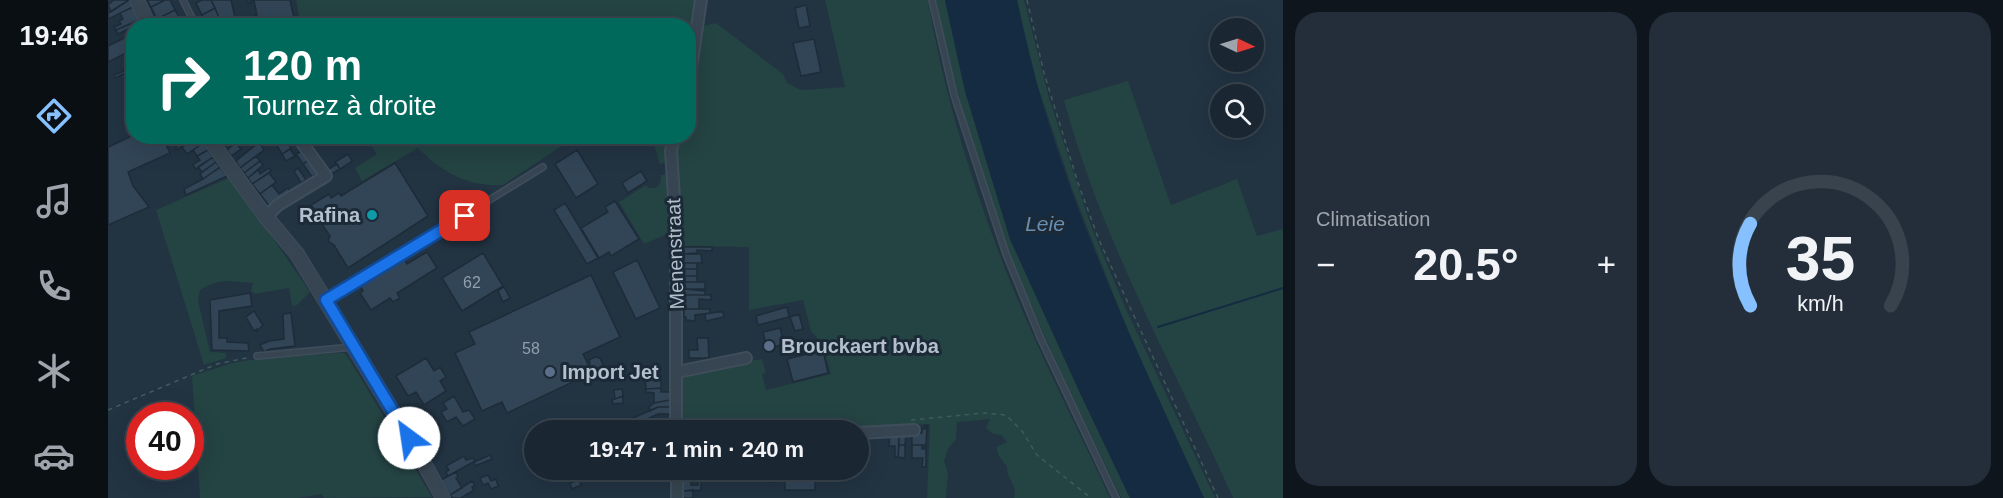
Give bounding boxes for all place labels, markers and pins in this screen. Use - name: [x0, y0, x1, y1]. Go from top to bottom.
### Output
- pin: [439, 190, 490, 241]
- place label: Rafina: [299, 204, 361, 226]
- marker: Rafina: [365, 208, 379, 222]
- place label: Brouckaert bvba: [781, 335, 940, 357]
- marker: Brouckaert bvba: [762, 339, 776, 353]
- place label: Import Jet: [562, 361, 659, 383]
- marker: Import Jet: [543, 365, 557, 379]

